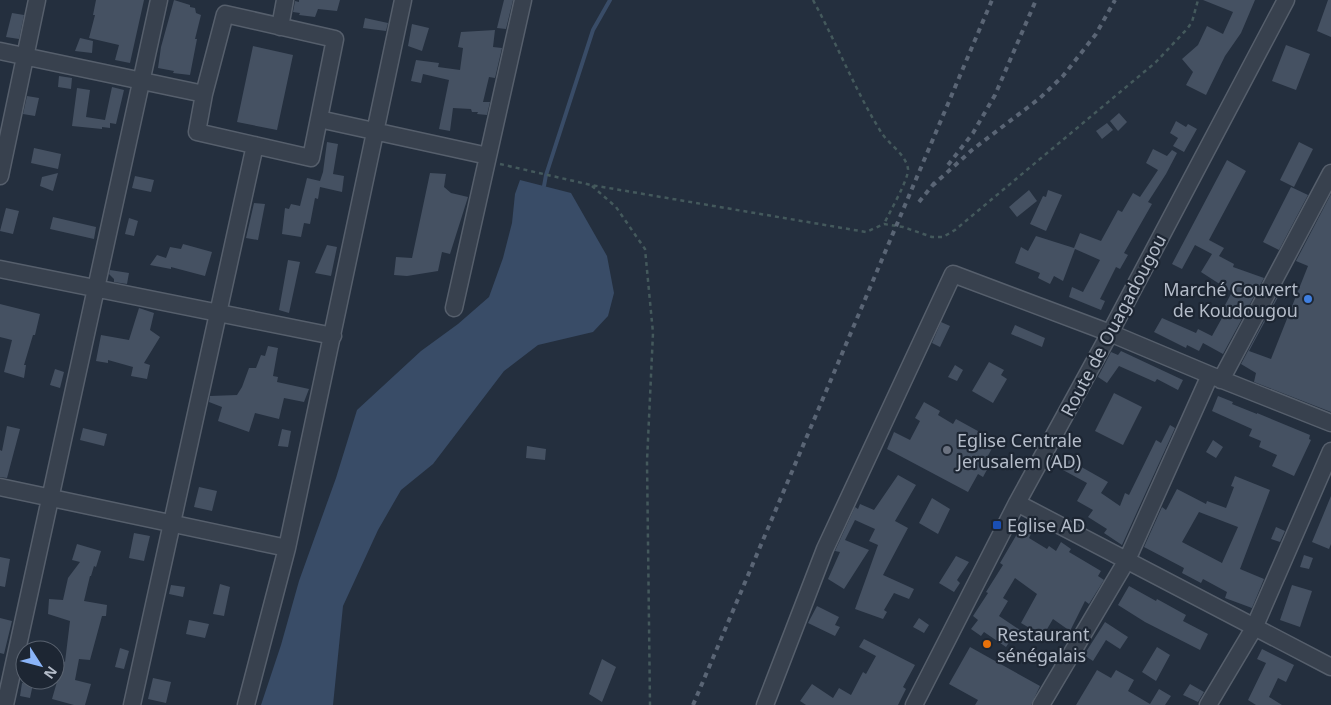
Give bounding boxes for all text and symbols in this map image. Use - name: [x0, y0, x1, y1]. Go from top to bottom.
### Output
- street label: Route de Ouagadougou: [1055, 230, 1171, 420]
- place label: Marché Couvert de Koudougou: [1163, 277, 1298, 322]
- marker: Marché Couvert de Koudougou: [1302, 293, 1314, 305]
- place label: Eglise Centrale Jerusalem (AD): [955, 428, 1082, 473]
- marker: Eglise Centrale Jerusalem (AD): [941, 444, 953, 456]
- place label: Eglise AD: [1007, 513, 1085, 537]
- marker: Eglise AD: [991, 519, 1003, 531]
- place label: Restaurant sénégalais: [997, 622, 1090, 667]
- marker: Restaurant sénégalais: [981, 638, 993, 650]
- north arrow: [15, 640, 65, 690]
- text: N: [40, 663, 62, 683]

